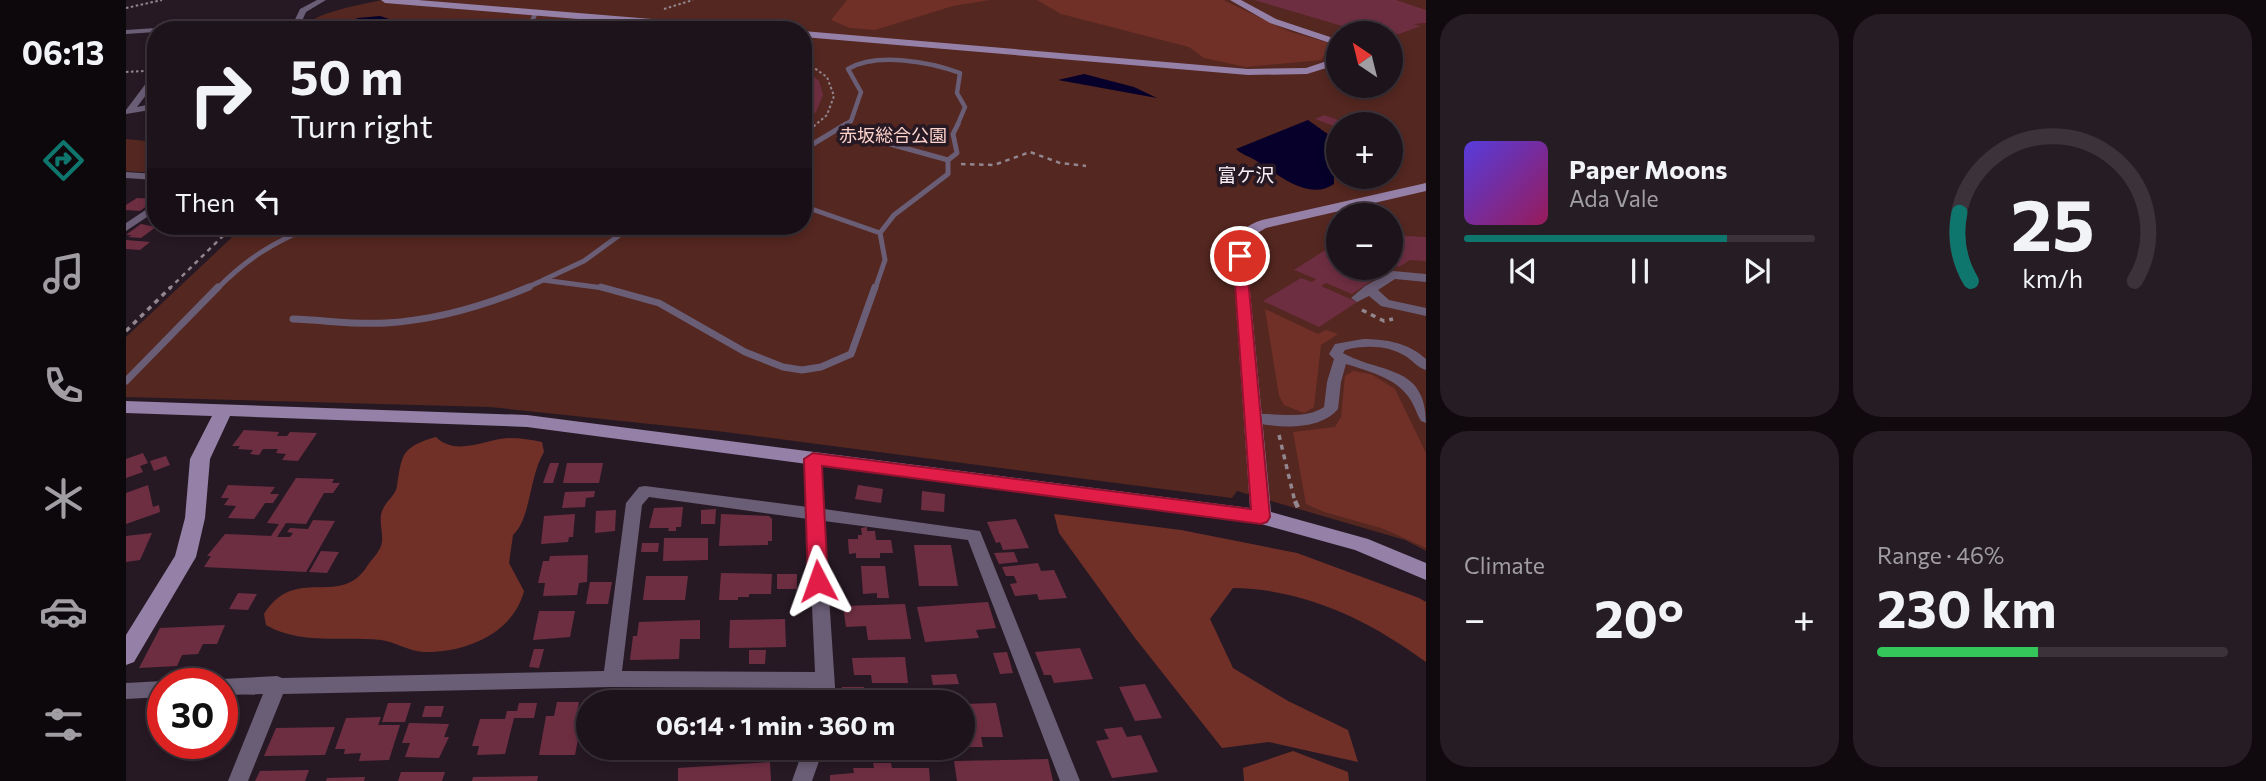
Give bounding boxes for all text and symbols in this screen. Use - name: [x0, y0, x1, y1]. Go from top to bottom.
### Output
- north arrow: [1326, 21, 1404, 98]
- map controls: [1326, 21, 1403, 280]
- text: 06:13: [22, 32, 104, 72]
- text: 50 m: [290, 45, 403, 105]
- icon: right: [175, 49, 266, 140]
- text: Turn right: [290, 105, 433, 145]
- button: +: [1326, 112, 1403, 189]
- park label: 赤坂総合公園: [839, 124, 947, 146]
- icon: directions: [39, 136, 88, 185]
- text: Paper Moons: [1569, 153, 1727, 184]
- district label: 富ケ沢: [1217, 163, 1275, 186]
- text: 25: [2011, 178, 2094, 267]
- icon: left: [249, 182, 287, 220]
- text: Ada Vale: [1569, 184, 1659, 212]
- text: Then: [175, 186, 235, 217]
- button: −: [1326, 203, 1403, 280]
- pin: [1210, 226, 1270, 286]
- icon: arrive: [1221, 237, 1259, 275]
- icon: music: [39, 249, 88, 298]
- icon: previous: [1504, 252, 1542, 290]
- icon: pause: [1621, 252, 1659, 290]
- icon: next: [1738, 252, 1776, 290]
- text: km/h: [2022, 263, 2083, 293]
- icon: phone: [39, 361, 88, 410]
- icon: climate: [39, 474, 88, 523]
- text: Range · 46%: [1877, 541, 2004, 569]
- position arrow: [781, 544, 855, 618]
- text: Climate: [1464, 551, 1545, 579]
- text: 230 km: [1877, 575, 2057, 639]
- text: 20°: [1594, 585, 1684, 649]
- icon: car: [39, 587, 88, 636]
- text: −: [1464, 594, 1486, 641]
- text: +: [1793, 594, 1815, 641]
- speed limit sign: 30: [147, 668, 238, 759]
- icon: filters: [39, 700, 88, 749]
- text: 06:14 · 1 min · 360 m: [656, 709, 895, 740]

